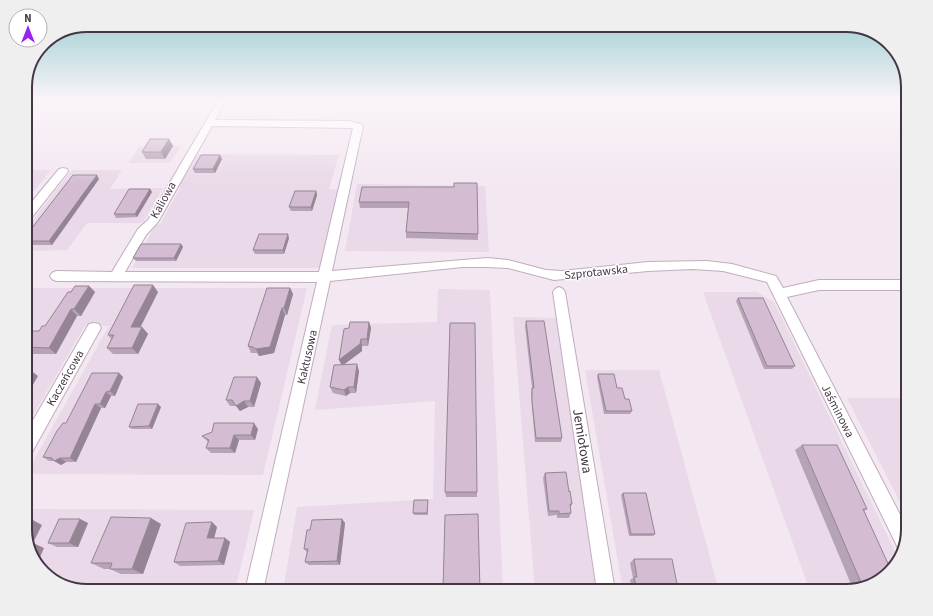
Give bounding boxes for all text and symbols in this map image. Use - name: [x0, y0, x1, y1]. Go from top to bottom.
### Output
- north arrow: [8, 8, 48, 48]
- text: N: [24, 11, 32, 26]
- street label: Kaliowa: [146, 179, 181, 222]
- street label: Szprotawska: [563, 261, 629, 284]
- street label: Kaktusowa: [293, 328, 322, 386]
- street label: Kaczeńcowa: [43, 347, 88, 409]
- street label: Jaśminowa: [817, 382, 858, 441]
- street label: Jemiołowa: [567, 407, 597, 475]

